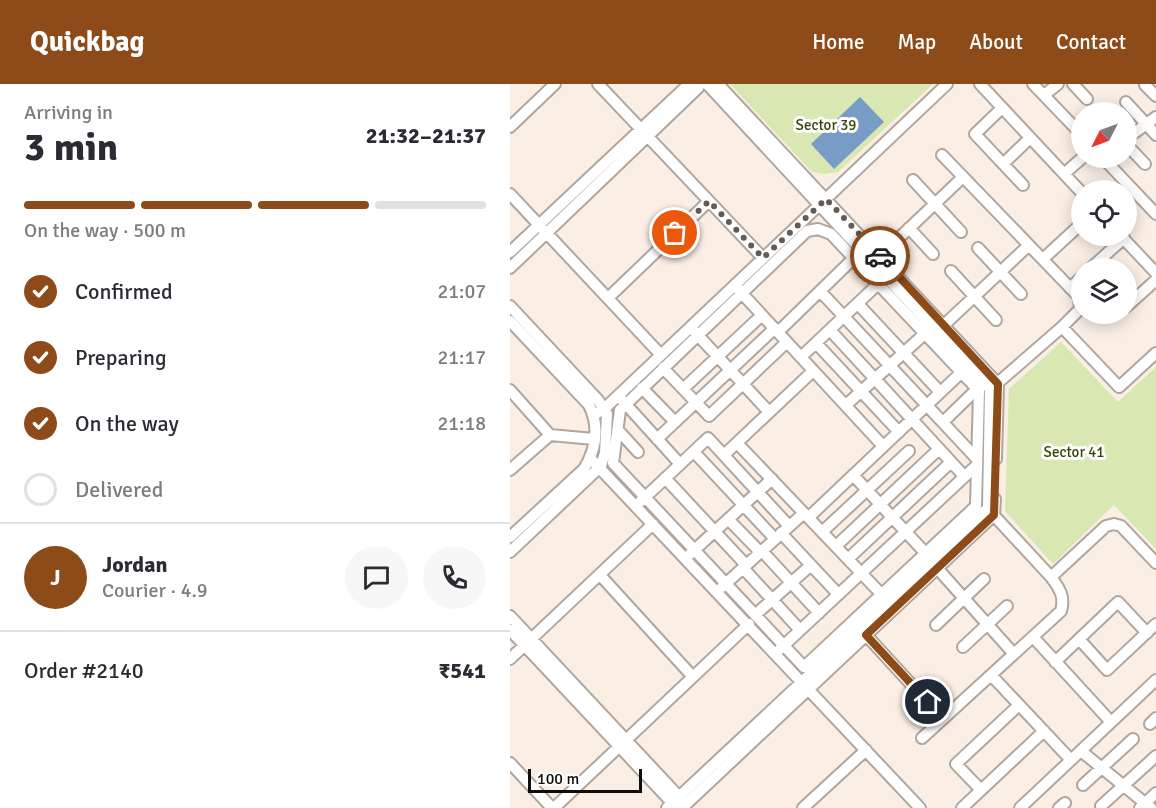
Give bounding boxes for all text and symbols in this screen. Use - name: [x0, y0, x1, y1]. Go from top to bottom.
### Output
- text: Quickbag: [30, 25, 145, 59]
- text: Home: [812, 29, 865, 55]
- text: Map: [898, 29, 936, 55]
- text: About: [969, 29, 1023, 55]
- text: Contact: [1056, 29, 1126, 55]
- text: Arriving in: [24, 100, 113, 125]
- north arrow: [1071, 102, 1137, 168]
- map controls: [1071, 102, 1137, 324]
- park label: Sector 39: [796, 116, 856, 134]
- text: 21:32–21:37: [366, 122, 486, 149]
- text: 3 min: [24, 123, 118, 171]
- button: locate: [1071, 180, 1137, 246]
- pin: [649, 207, 700, 258]
- icon: bag: [658, 216, 691, 249]
- text: On the way · 500 m: [24, 218, 186, 243]
- courier: [850, 226, 910, 286]
- icon: car: [864, 240, 897, 273]
- button: layers: [1071, 258, 1137, 324]
- icon: check: [24, 275, 57, 308]
- text: Confirmed: [75, 278, 173, 305]
- text: 21:07: [437, 279, 486, 304]
- icon: check: [24, 341, 57, 374]
- text: Preparing: [75, 344, 167, 371]
- text: 21:17: [437, 345, 486, 370]
- icon: check: [24, 407, 57, 440]
- text: On the way: [75, 410, 179, 437]
- text: 21:18: [437, 411, 486, 436]
- park label: Sector 41: [1044, 443, 1104, 461]
- text: Delivered: [75, 476, 163, 503]
- button: chat: [345, 546, 408, 609]
- button: phone: [423, 546, 486, 609]
- text: Jordan: [102, 551, 168, 578]
- text: J: [50, 564, 61, 591]
- text: Courier · 4.9: [102, 578, 208, 603]
- text: Order #2140: [24, 657, 144, 684]
- text: ₹541: [438, 657, 486, 684]
- pin: [902, 676, 953, 727]
- icon: home: [911, 685, 944, 718]
- scale bar: [528, 766, 642, 794]
- text: 100 m: [537, 769, 579, 789]

